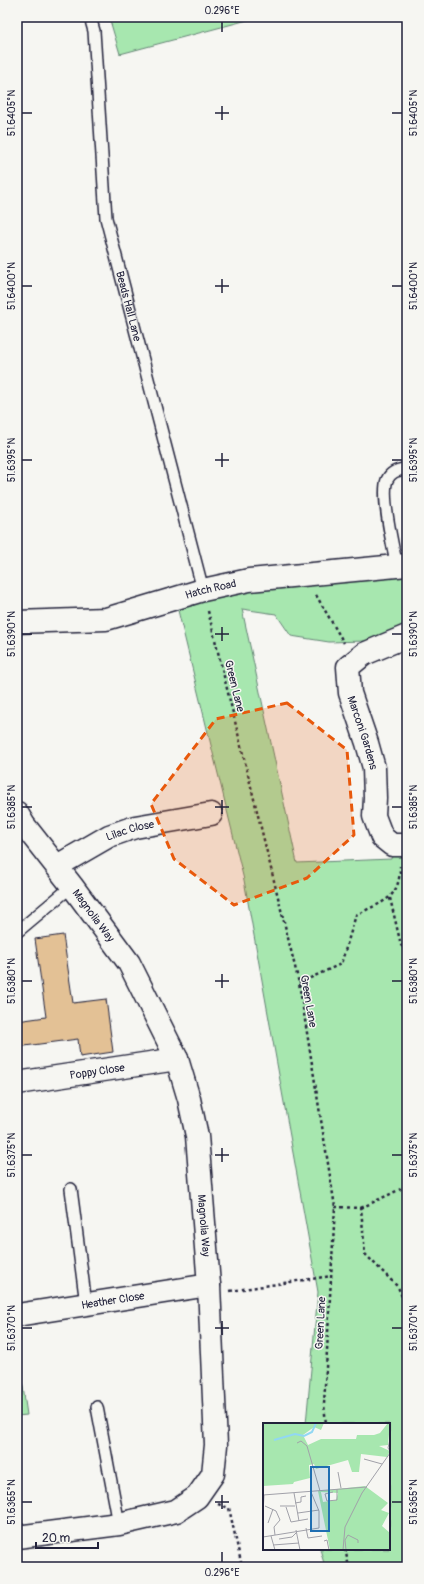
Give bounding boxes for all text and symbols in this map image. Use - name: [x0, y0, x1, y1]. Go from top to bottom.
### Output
- text: 0.296°E: [204, 5, 240, 17]
- text: 51.6405°N: [6, 89, 18, 136]
- text: 51.6405°N: [408, 89, 420, 136]
- text: 51.6400°N: [6, 262, 18, 310]
- text: 51.6400°N: [408, 262, 420, 310]
- street label: Beads Hall Lane: [113, 270, 144, 343]
- text: 51.6395°N: [6, 437, 18, 482]
- text: 51.6395°N: [408, 437, 420, 482]
- street label: Hatch Road: [184, 577, 238, 602]
- text: 51.6390°N: [6, 611, 18, 657]
- text: 51.6390°N: [408, 611, 420, 657]
- street label: Green Lane: [222, 659, 247, 714]
- street label: Marconi Gardens: [344, 694, 380, 771]
- text: 51.6385°N: [6, 785, 18, 829]
- text: 51.6385°N: [408, 785, 420, 829]
- street label: Lilac Close: [104, 818, 156, 844]
- street label: Magnolia Way: [70, 887, 117, 945]
- text: 51.6380°N: [6, 958, 18, 1004]
- text: 51.6380°N: [408, 958, 420, 1004]
- street label: Green Lane: [298, 974, 320, 1029]
- street label: Poppy Close: [69, 1061, 126, 1082]
- text: 51.6375°N: [6, 1132, 18, 1177]
- text: 51.6375°N: [408, 1132, 420, 1177]
- street label: Magnolia Way: [195, 1194, 213, 1257]
- street label: Heather Close: [80, 1289, 146, 1312]
- street label: Green Lane: [313, 1296, 328, 1350]
- text: 51.6370°N: [6, 1305, 18, 1351]
- text: 51.6370°N: [408, 1305, 420, 1351]
- inset map: [263, 1423, 390, 1550]
- text: 51.6365°N: [6, 1479, 18, 1525]
- text: 51.6365°N: [408, 1479, 420, 1525]
- scale bar: [36, 1524, 98, 1550]
- text: 20 m: [42, 1531, 71, 1546]
- text: 0.296°E: [204, 1567, 240, 1579]

